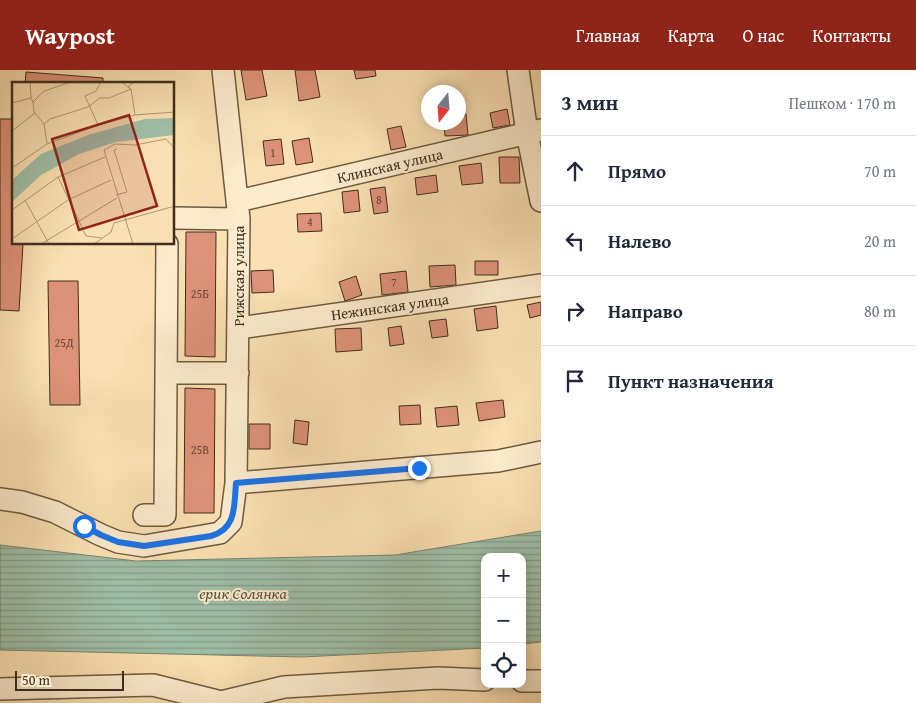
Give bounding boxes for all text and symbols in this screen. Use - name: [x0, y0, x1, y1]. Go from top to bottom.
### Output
- text: Waypost: [25, 18, 115, 53]
- text: Главная: [576, 22, 640, 49]
- text: Карта: [668, 22, 714, 49]
- text: О нас: [742, 22, 784, 49]
- text: Контакты: [812, 22, 891, 49]
- inset map: [12, 82, 175, 245]
- north arrow: [421, 85, 466, 130]
- text: 3 мин: [561, 87, 618, 118]
- text: Пешком · 170 m: [789, 91, 896, 115]
- street label: Клинская улица: [335, 143, 446, 188]
- house number: 1: [270, 144, 276, 161]
- icon: ahead: [561, 157, 589, 185]
- text: Прямо: [608, 157, 666, 185]
- text: 70 m: [864, 159, 896, 183]
- house number: 8: [376, 191, 382, 208]
- house number: 4: [307, 213, 313, 230]
- street label: Рижская улица: [228, 225, 249, 327]
- icon: left: [561, 227, 589, 255]
- text: Налево: [608, 227, 671, 255]
- text: 20 m: [864, 229, 896, 253]
- house number: 7: [391, 274, 397, 291]
- house number: 25Б: [191, 285, 209, 302]
- street label: Нежинская улица: [330, 288, 451, 325]
- icon: right: [561, 297, 589, 325]
- text: Направо: [608, 297, 683, 325]
- text: 80 m: [864, 299, 896, 323]
- house number: 25Д: [54, 334, 74, 351]
- icon: arrive: [561, 367, 589, 395]
- text: Пункт назначения: [608, 367, 774, 395]
- house number: 25В: [191, 441, 209, 458]
- route end: [408, 457, 431, 480]
- route start: [73, 515, 96, 538]
- map controls: [481, 553, 526, 688]
- button: +: [481, 553, 526, 598]
- water label: ерик Солянка: [199, 581, 287, 605]
- button: −: [481, 598, 526, 643]
- button: locate: [481, 643, 526, 688]
- scale bar: [15, 668, 124, 691]
- text: 50 m: [22, 670, 50, 690]

